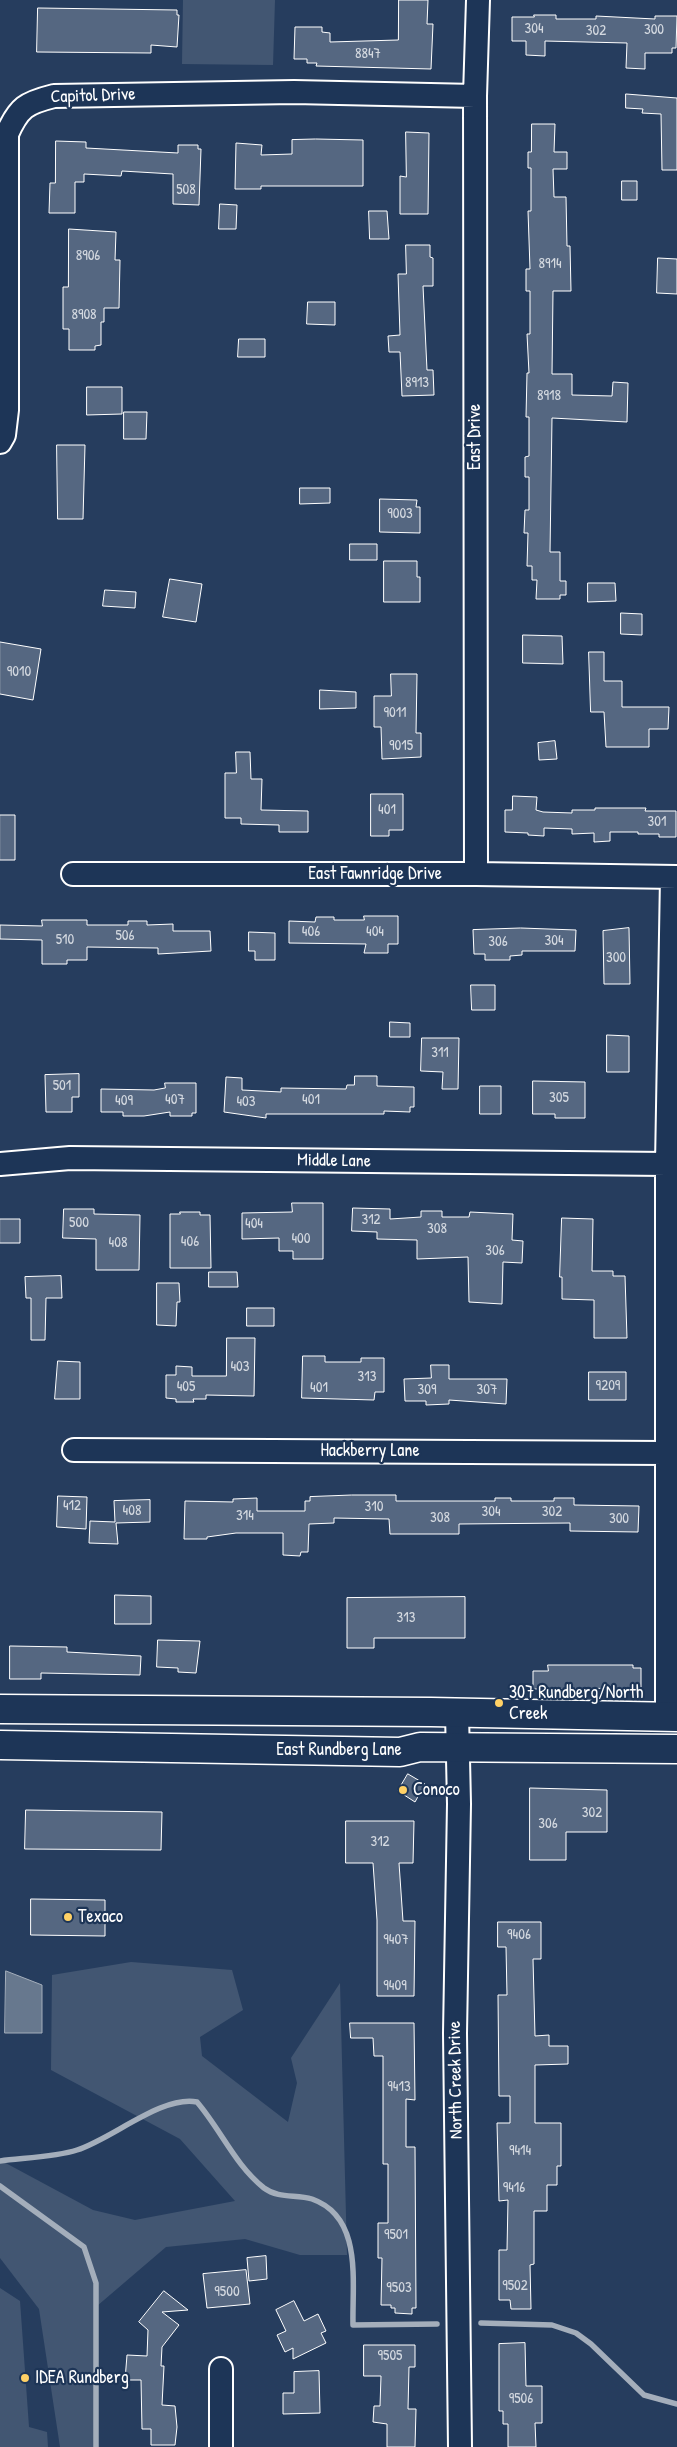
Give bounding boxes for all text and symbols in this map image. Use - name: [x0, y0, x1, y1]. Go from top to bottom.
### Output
- house number: 304: [524, 20, 544, 38]
- house number: 300: [644, 21, 664, 39]
- house number: 302: [586, 22, 606, 40]
- house number: 8847: [355, 45, 381, 63]
- street label: Capitol Drive: [50, 84, 136, 108]
- house number: 508: [176, 181, 196, 199]
- house number: 8906: [76, 247, 100, 265]
- house number: 8914: [538, 255, 562, 273]
- house number: 8908: [71, 306, 97, 324]
- house number: 8913: [405, 374, 429, 392]
- house number: 8918: [537, 387, 561, 405]
- street label: East Drive: [464, 404, 486, 470]
- house number: 9003: [387, 505, 413, 523]
- house number: 9010: [7, 663, 31, 681]
- house number: 9011: [383, 704, 407, 722]
- house number: 9015: [389, 737, 413, 755]
- house number: 401: [378, 801, 396, 819]
- house number: 301: [648, 813, 666, 831]
- street label: East Fawnridge Drive: [308, 863, 442, 885]
- house number: 406: [302, 923, 320, 941]
- house number: 404: [366, 923, 384, 941]
- house number: 506: [115, 927, 135, 945]
- house number: 510: [56, 931, 74, 949]
- house number: 304: [544, 932, 564, 950]
- house number: 306: [488, 933, 508, 951]
- house number: 300: [606, 949, 626, 967]
- house number: 311: [431, 1044, 449, 1062]
- house number: 501: [53, 1077, 71, 1095]
- house number: 305: [549, 1089, 569, 1107]
- house number: 407: [165, 1091, 185, 1109]
- house number: 401: [302, 1091, 320, 1109]
- house number: 409: [115, 1092, 133, 1110]
- house number: 403: [236, 1093, 256, 1111]
- street label: Middle Lane: [297, 1150, 371, 1172]
- house number: 312: [361, 1211, 381, 1229]
- house number: 500: [69, 1214, 89, 1232]
- house number: 404: [245, 1215, 263, 1233]
- house number: 308: [427, 1220, 447, 1238]
- house number: 400: [291, 1230, 311, 1248]
- house number: 406: [181, 1233, 199, 1251]
- house number: 408: [109, 1234, 127, 1252]
- house number: 306: [485, 1242, 505, 1260]
- house number: 403: [230, 1358, 250, 1376]
- house number: 313: [358, 1368, 376, 1386]
- house number: 9209: [596, 1377, 620, 1395]
- house number: 405: [177, 1378, 195, 1396]
- house number: 401: [310, 1379, 328, 1397]
- house number: 309: [418, 1381, 436, 1399]
- house number: 307: [477, 1381, 497, 1399]
- street label: Hackberry Lane: [320, 1440, 420, 1462]
- house number: 412: [63, 1497, 81, 1515]
- house number: 310: [365, 1498, 383, 1516]
- house number: 408: [123, 1502, 141, 1520]
- house number: 304: [481, 1503, 501, 1521]
- house number: 302: [542, 1503, 562, 1521]
- house number: 314: [236, 1507, 254, 1525]
- house number: 308: [430, 1509, 450, 1527]
- house number: 300: [609, 1510, 629, 1528]
- house number: 313: [397, 1609, 415, 1627]
- place label: 307 Rundberg/North Creek: [509, 1682, 643, 1725]
- marker: 307 Rundberg/North Creek: [493, 1697, 505, 1709]
- street label: East Rundberg Lane: [276, 1739, 402, 1761]
- place label: Conoco: [413, 1779, 460, 1801]
- marker: Conoco: [397, 1784, 409, 1796]
- house number: 302: [582, 1804, 602, 1822]
- house number: 306: [538, 1815, 558, 1833]
- house number: 312: [370, 1833, 390, 1851]
- place label: Texaco: [78, 1906, 123, 1928]
- marker: Texaco: [62, 1911, 74, 1923]
- house number: 9406: [507, 1926, 531, 1944]
- house number: 9407: [383, 1931, 409, 1949]
- house number: 9409: [383, 1977, 407, 1995]
- street label: North Creek Drive: [444, 2021, 468, 2139]
- house number: 9413: [387, 2078, 411, 2096]
- house number: 9414: [509, 2142, 531, 2160]
- house number: 9416: [503, 2179, 525, 2197]
- house number: 9501: [384, 2226, 408, 2244]
- house number: 9502: [502, 2277, 528, 2295]
- house number: 9503: [386, 2279, 412, 2297]
- house number: 9500: [214, 2283, 240, 2301]
- house number: 9505: [378, 2347, 402, 2365]
- place label: IDEA Rundberg: [35, 2367, 129, 2389]
- marker: IDEA Rundberg: [19, 2372, 31, 2384]
- house number: 9506: [509, 2390, 533, 2408]

